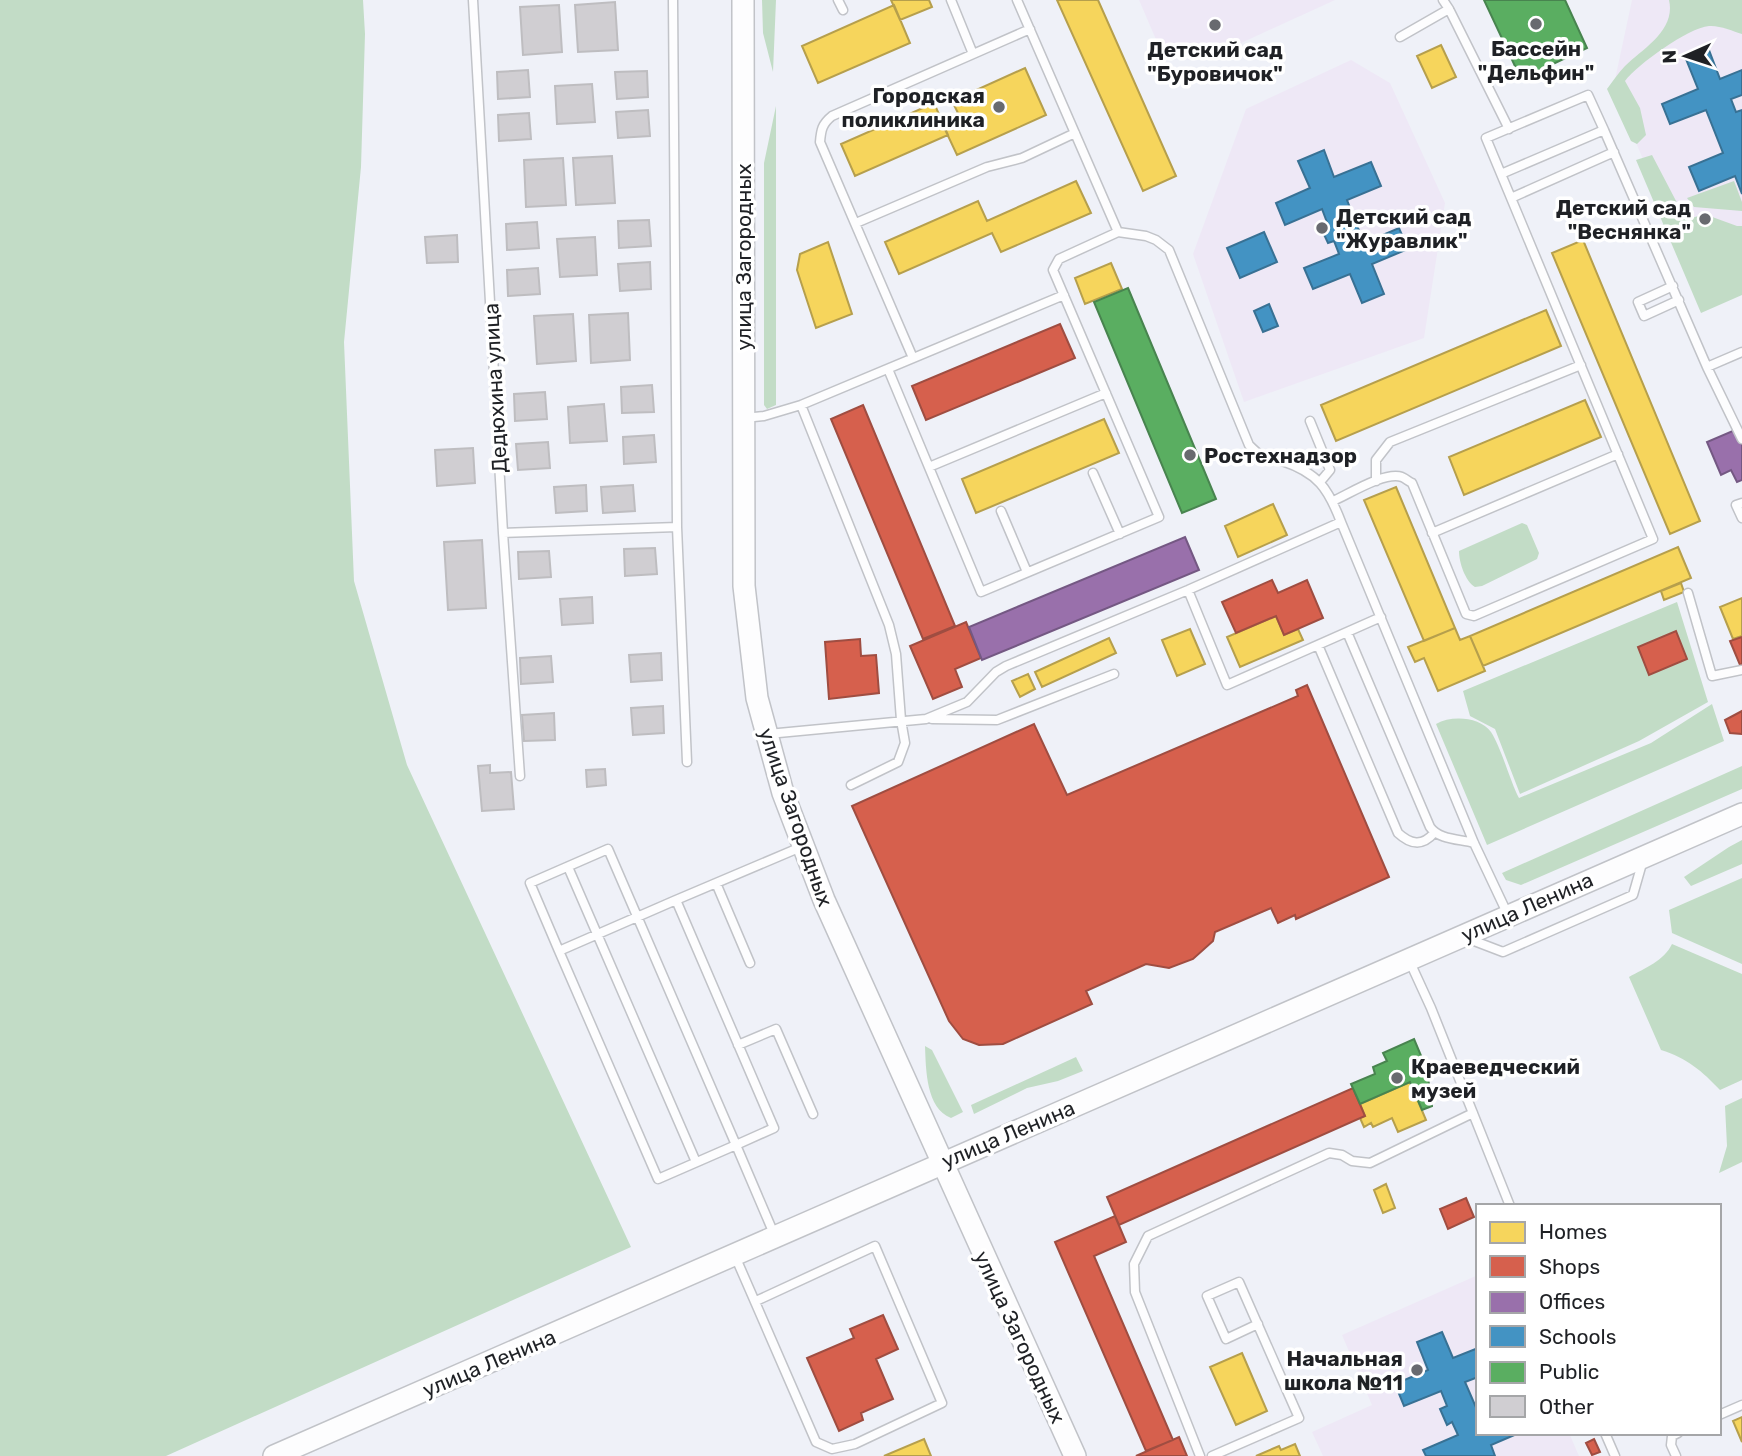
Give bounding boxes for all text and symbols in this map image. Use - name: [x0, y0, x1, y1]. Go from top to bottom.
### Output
- marker: Бассейн "Дельфин": [1528, 16, 1544, 32]
- marker: Детский сад "Буровичок": [1207, 17, 1223, 33]
- north arrow: [1651, 21, 1721, 91]
- place label: Бассейн "Дельфин": [1478, 36, 1594, 85]
- place label: Детский сад "Буровичок": [1147, 37, 1283, 86]
- text: N: [1658, 49, 1681, 64]
- place label: Городская поликлиника: [841, 83, 985, 132]
- marker: Городская поликлиника: [991, 99, 1007, 115]
- street label: улица Загородных: [731, 163, 756, 351]
- place label: Детский сад "Веснянка": [1556, 195, 1691, 244]
- place label: Детский сад "Журавлик": [1336, 204, 1472, 253]
- marker: Детский сад "Веснянка": [1697, 211, 1713, 227]
- marker: Детский сад "Журавлик": [1314, 220, 1330, 236]
- street label: Дедюхина улица: [478, 302, 512, 474]
- place label: Ростехнадзор: [1204, 443, 1357, 468]
- marker: Ростехнадзор: [1182, 447, 1198, 463]
- street label: улица Загородных: [754, 724, 838, 910]
- street label: улица Ленина: [1457, 867, 1597, 947]
- place label: Краеведческий музей: [1411, 1054, 1580, 1103]
- marker: Краеведческий музей: [1389, 1070, 1405, 1086]
- street label: улица Ленина: [938, 1095, 1078, 1173]
- legend: [1476, 1204, 1721, 1435]
- text: Homes: [1539, 1219, 1607, 1244]
- street label: улица Загородных: [969, 1247, 1071, 1427]
- text: Shops: [1539, 1254, 1600, 1279]
- text: Offices: [1539, 1289, 1605, 1314]
- street label: улица Ленина: [419, 1324, 559, 1402]
- text: Schools: [1539, 1324, 1616, 1349]
- place label: Начальная школа №11: [1284, 1346, 1403, 1395]
- text: Public: [1539, 1359, 1599, 1384]
- marker: Начальная школа №11: [1409, 1362, 1425, 1378]
- text: Other: [1539, 1394, 1594, 1419]

